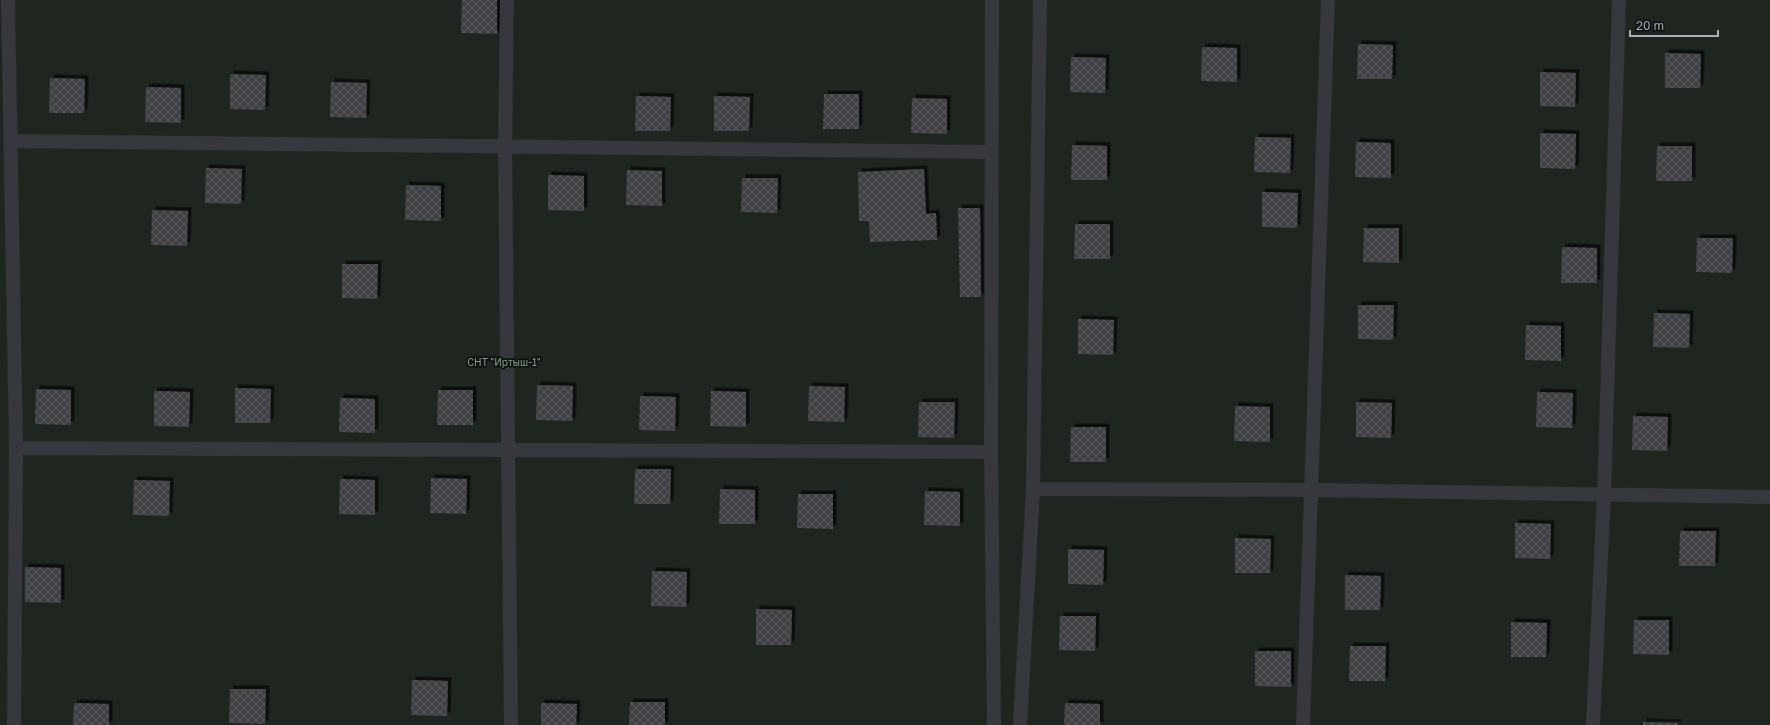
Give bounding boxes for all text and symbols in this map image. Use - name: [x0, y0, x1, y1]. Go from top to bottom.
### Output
- scale bar: [1630, 12, 1718, 38]
- text: 20 m: [1636, 18, 1664, 33]
- park label: СНТ "Иртыш-1": [467, 356, 541, 368]

